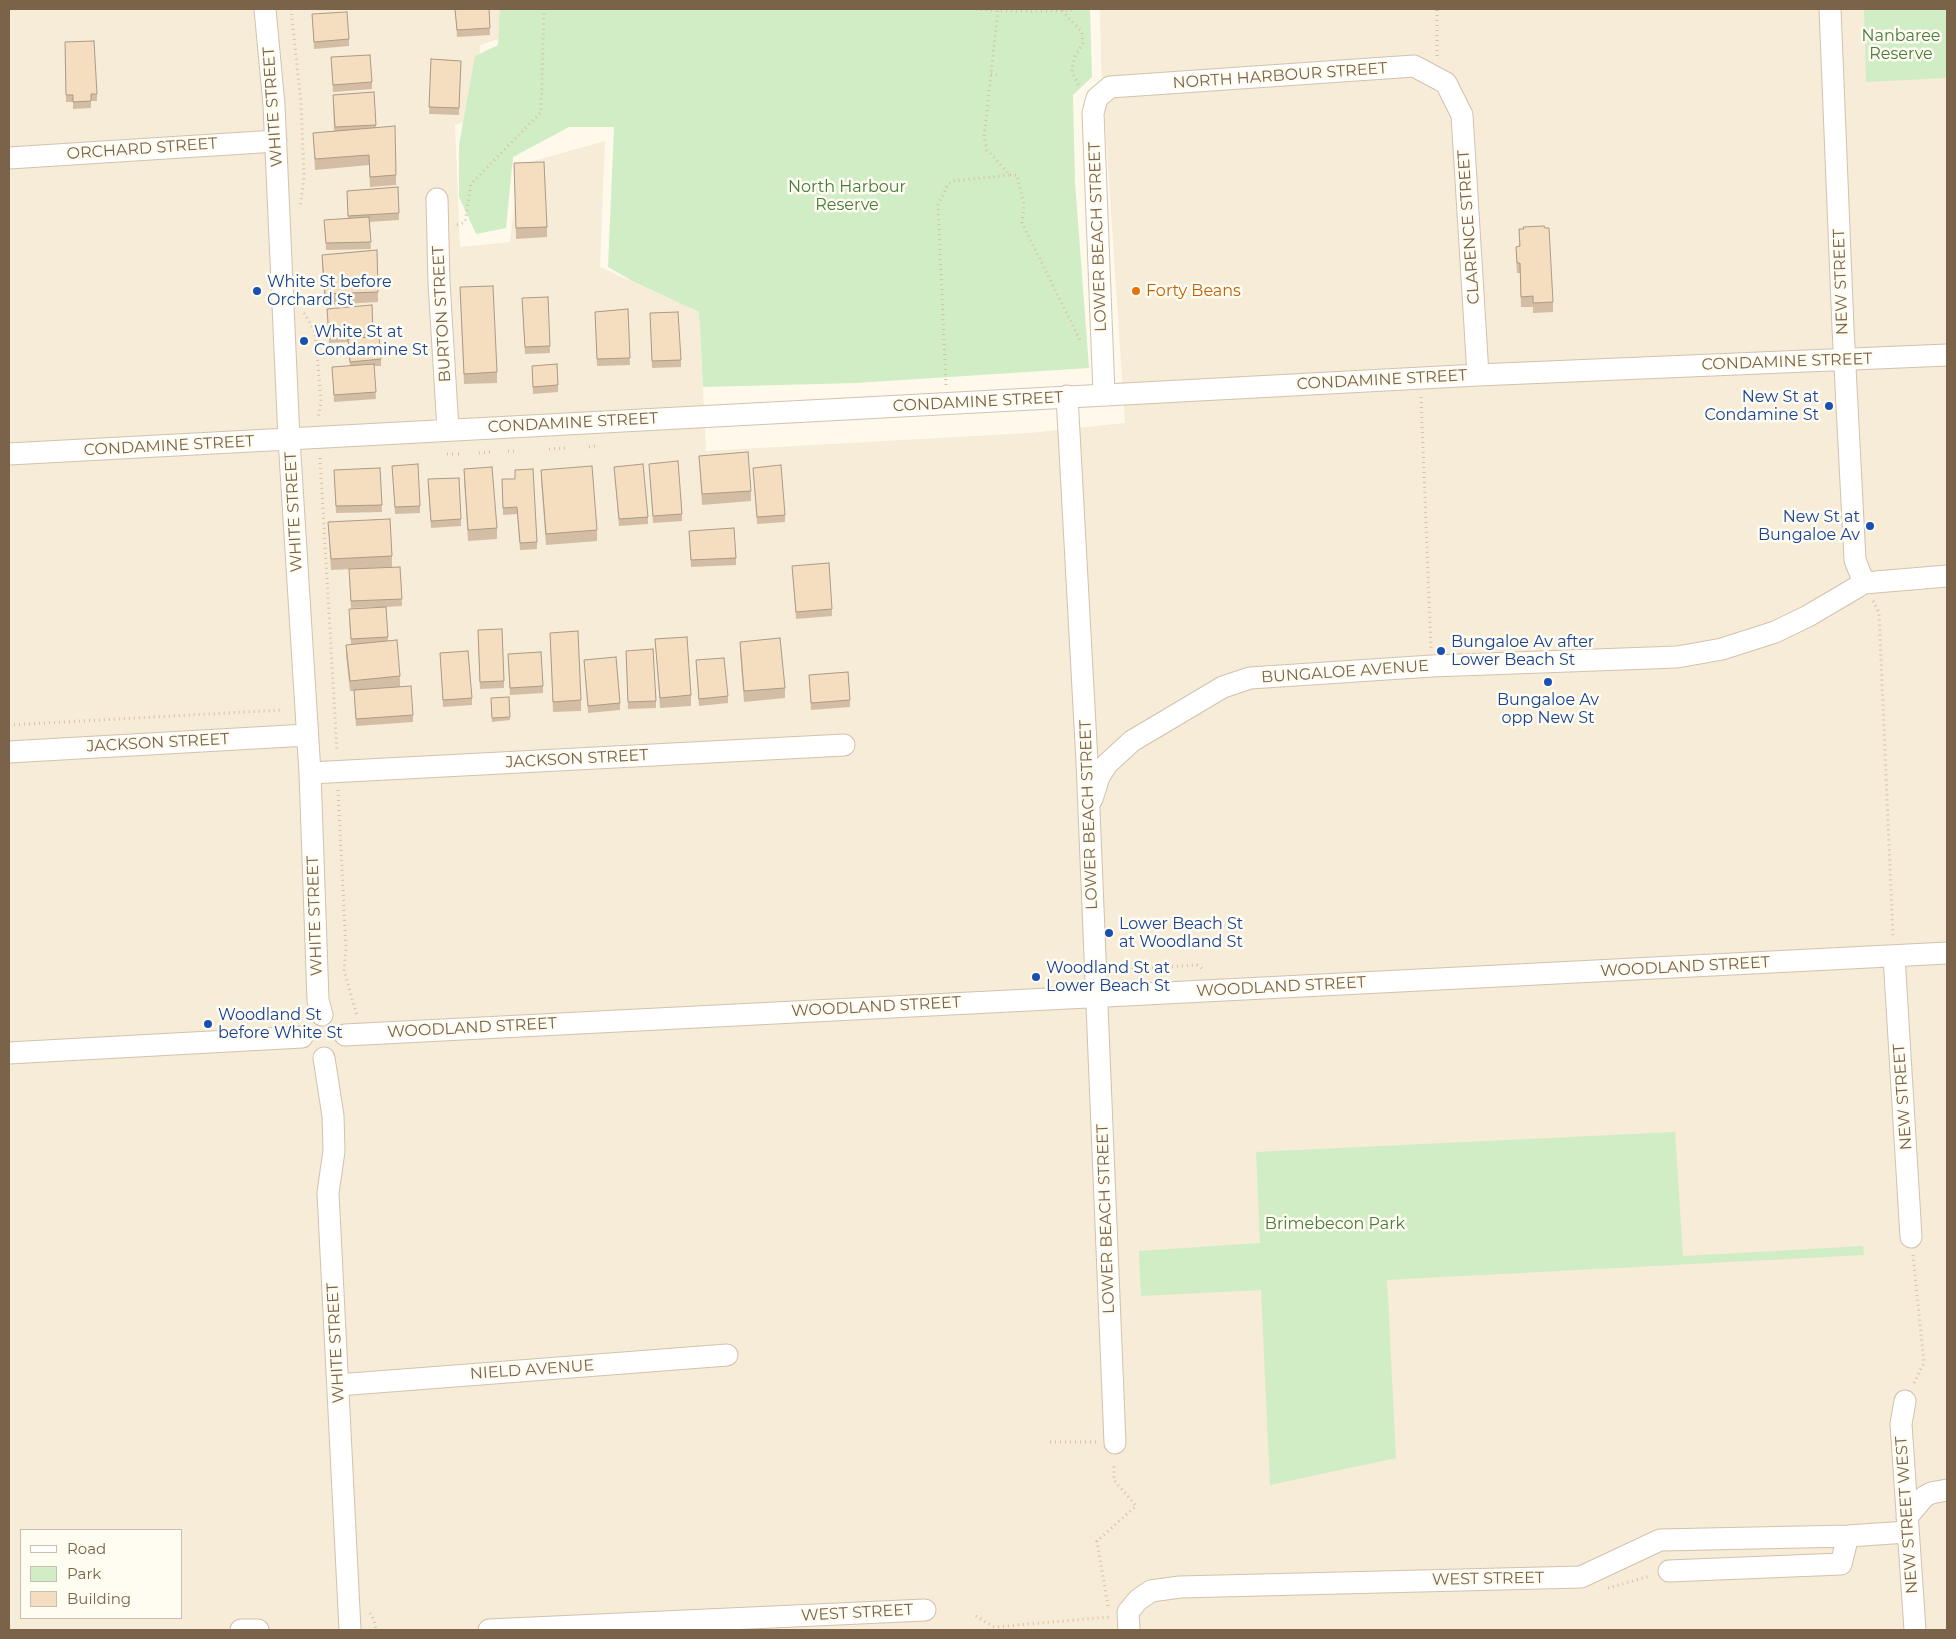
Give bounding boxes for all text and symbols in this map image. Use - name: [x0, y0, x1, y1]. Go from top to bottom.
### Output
- park label: Nanbaree Reserve: [1861, 26, 1941, 64]
- street label: WHITE STREET: [259, 46, 287, 168]
- street label: NORTH HARBOUR STREET: [1172, 59, 1388, 93]
- street label: ORCHARD STREET: [66, 134, 218, 164]
- street label: LOWER BEACH STREET: [1085, 142, 1111, 332]
- street label: CLARENCE STREET: [1454, 149, 1484, 305]
- park label: North Harbour Reserve: [788, 177, 906, 215]
- street label: NEW STREET: [1830, 228, 1852, 336]
- street label: BURTON STREET: [429, 245, 455, 383]
- place label: White St before Orchard St: [267, 272, 392, 310]
- place label: Forty Beans: [1146, 281, 1241, 301]
- marker: White St before Orchard St: [251, 285, 263, 297]
- marker: Forty Beans: [1130, 285, 1142, 297]
- place label: White St at Condamine St: [314, 322, 428, 360]
- marker: White St at Condamine St: [298, 335, 310, 347]
- street label: CONDAMINE STREET: [1701, 349, 1873, 375]
- street label: CONDAMINE STREET: [1296, 366, 1468, 394]
- place label: New St at Condamine St: [1705, 387, 1819, 425]
- street label: CONDAMINE STREET: [892, 388, 1064, 416]
- marker: New St at Condamine St: [1823, 400, 1835, 412]
- street label: CONDAMINE STREET: [487, 409, 659, 437]
- street label: CONDAMINE STREET: [83, 432, 255, 460]
- street label: WHITE STREET: [281, 451, 307, 573]
- place label: New St at Bungaloe Av: [1758, 507, 1860, 545]
- marker: New St at Bungaloe Av: [1864, 520, 1876, 532]
- place label: Bungaloe Av after Lower Beach St: [1451, 632, 1594, 670]
- marker: Bungaloe Av after Lower Beach St: [1435, 645, 1447, 657]
- street label: BUNGALOE AVENUE: [1261, 657, 1429, 687]
- marker: Bungaloe Av opp New St: [1542, 676, 1554, 688]
- place label: Bungaloe Av opp New St: [1497, 690, 1599, 728]
- street label: LOWER BEACH STREET: [1076, 720, 1102, 910]
- street label: JACKSON STREET: [86, 730, 230, 756]
- street label: JACKSON STREET: [505, 746, 649, 772]
- street label: WHITE STREET: [303, 855, 327, 977]
- place label: Lower Beach St at Woodland St: [1119, 914, 1243, 952]
- marker: Lower Beach St at Woodland St: [1103, 927, 1115, 939]
- street label: WOODLAND STREET: [1600, 953, 1770, 981]
- place label: Woodland St at Lower Beach St: [1046, 958, 1170, 996]
- marker: Woodland St at Lower Beach St: [1030, 971, 1042, 983]
- street label: WOODLAND STREET: [1196, 973, 1366, 1001]
- street label: WOODLAND STREET: [791, 993, 961, 1021]
- place label: Woodland St before White St: [218, 1005, 343, 1043]
- street label: WOODLAND STREET: [387, 1014, 557, 1042]
- marker: Woodland St before White St: [202, 1018, 214, 1030]
- street label: NEW STREET: [1890, 1043, 1916, 1151]
- street label: LOWER BEACH STREET: [1093, 1124, 1119, 1314]
- park label: Brimebecon Park: [1265, 1214, 1405, 1234]
- street label: WHITE STREET: [323, 1282, 349, 1404]
- street label: NIELD AVENUE: [469, 1356, 595, 1384]
- street label: NEW STREET WEST: [1892, 1436, 1922, 1594]
- legend: [20, 1529, 182, 1619]
- text: Road: [67, 1539, 106, 1558]
- text: Park: [67, 1564, 101, 1583]
- street label: WEST STREET: [1432, 1568, 1544, 1590]
- text: Building: [67, 1589, 131, 1608]
- street label: WEST STREET: [800, 1600, 914, 1626]

